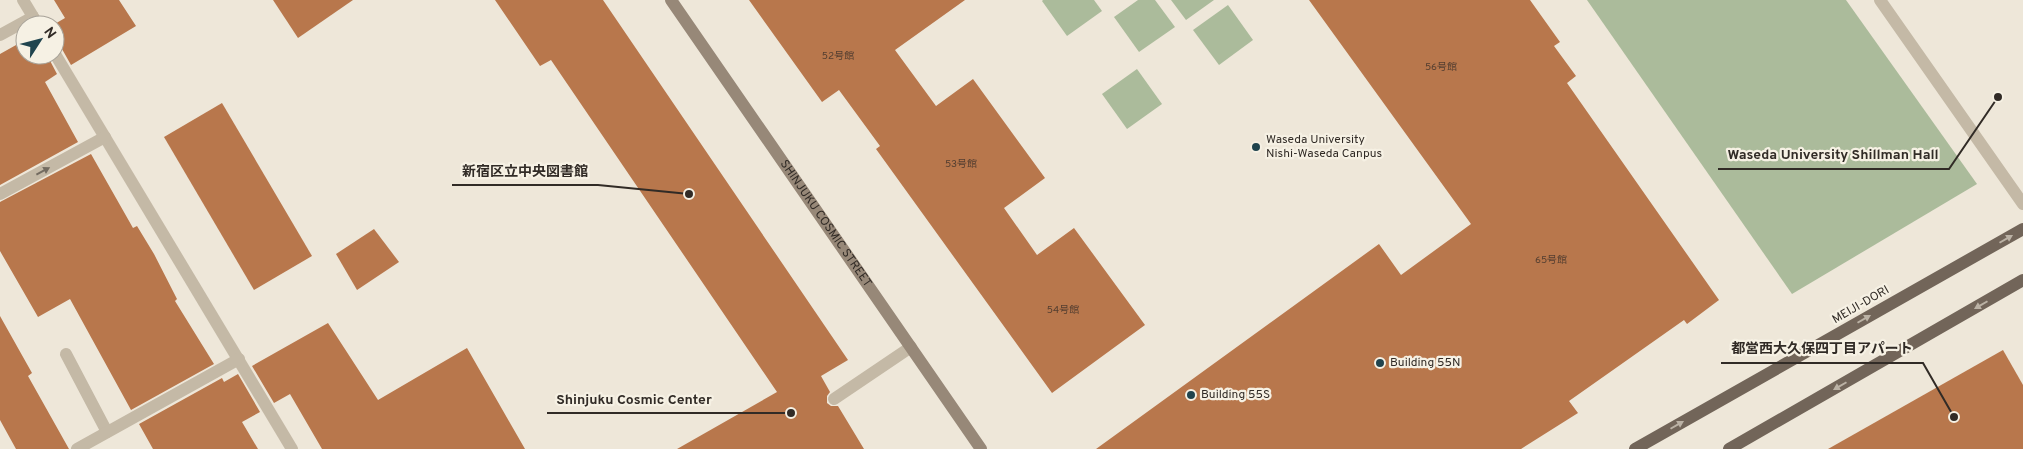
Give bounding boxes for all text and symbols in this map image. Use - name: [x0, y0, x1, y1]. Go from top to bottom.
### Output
- north arrow: [15, 15, 65, 65]
- text: N: [39, 24, 59, 42]
- house number: 52号館: [822, 50, 854, 63]
- house number: 56号館: [1425, 61, 1457, 74]
- place label: Waseda University Nishi-Waseda Canpus: [1266, 132, 1382, 162]
- callout: Waseda University Shillman Hall: [1718, 140, 1949, 169]
- marker: Waseda University Nishi-Waseda Canpus: [1250, 141, 1262, 153]
- text: Waseda University Shillman Hall: [1727, 147, 1939, 164]
- callout: 新宿区立中央図書館: [452, 156, 598, 185]
- street label: SHINJUKU COSMIC STREET: [776, 157, 875, 291]
- house number: 53号館: [945, 158, 977, 171]
- text: 新宿区立中央図書館: [462, 164, 588, 181]
- one-way arrow: [36, 167, 50, 175]
- one-way arrow: [1998, 235, 2013, 243]
- house number: 65号館: [1535, 254, 1567, 267]
- street label: MEIJI-DORI: [1830, 282, 1892, 328]
- one-way arrow: [1974, 300, 1987, 309]
- house number: 54号館: [1047, 304, 1079, 317]
- one-way arrow: [1857, 315, 1872, 323]
- callout: 都営西大久保四丁目アパート: [1721, 334, 1923, 363]
- text: 都営西大久保四丁目アパート: [1731, 341, 1913, 358]
- place label: Building 55N: [1390, 355, 1461, 371]
- marker: Building 55N: [1374, 357, 1386, 369]
- one-way arrow: [1833, 381, 1846, 390]
- callout: Shinjuku Cosmic Center: [547, 384, 722, 413]
- place label: Building 55S: [1201, 387, 1270, 403]
- marker: Building 55S: [1185, 389, 1197, 401]
- text: Shinjuku Cosmic Center: [556, 392, 712, 409]
- one-way arrow: [1670, 421, 1685, 429]

